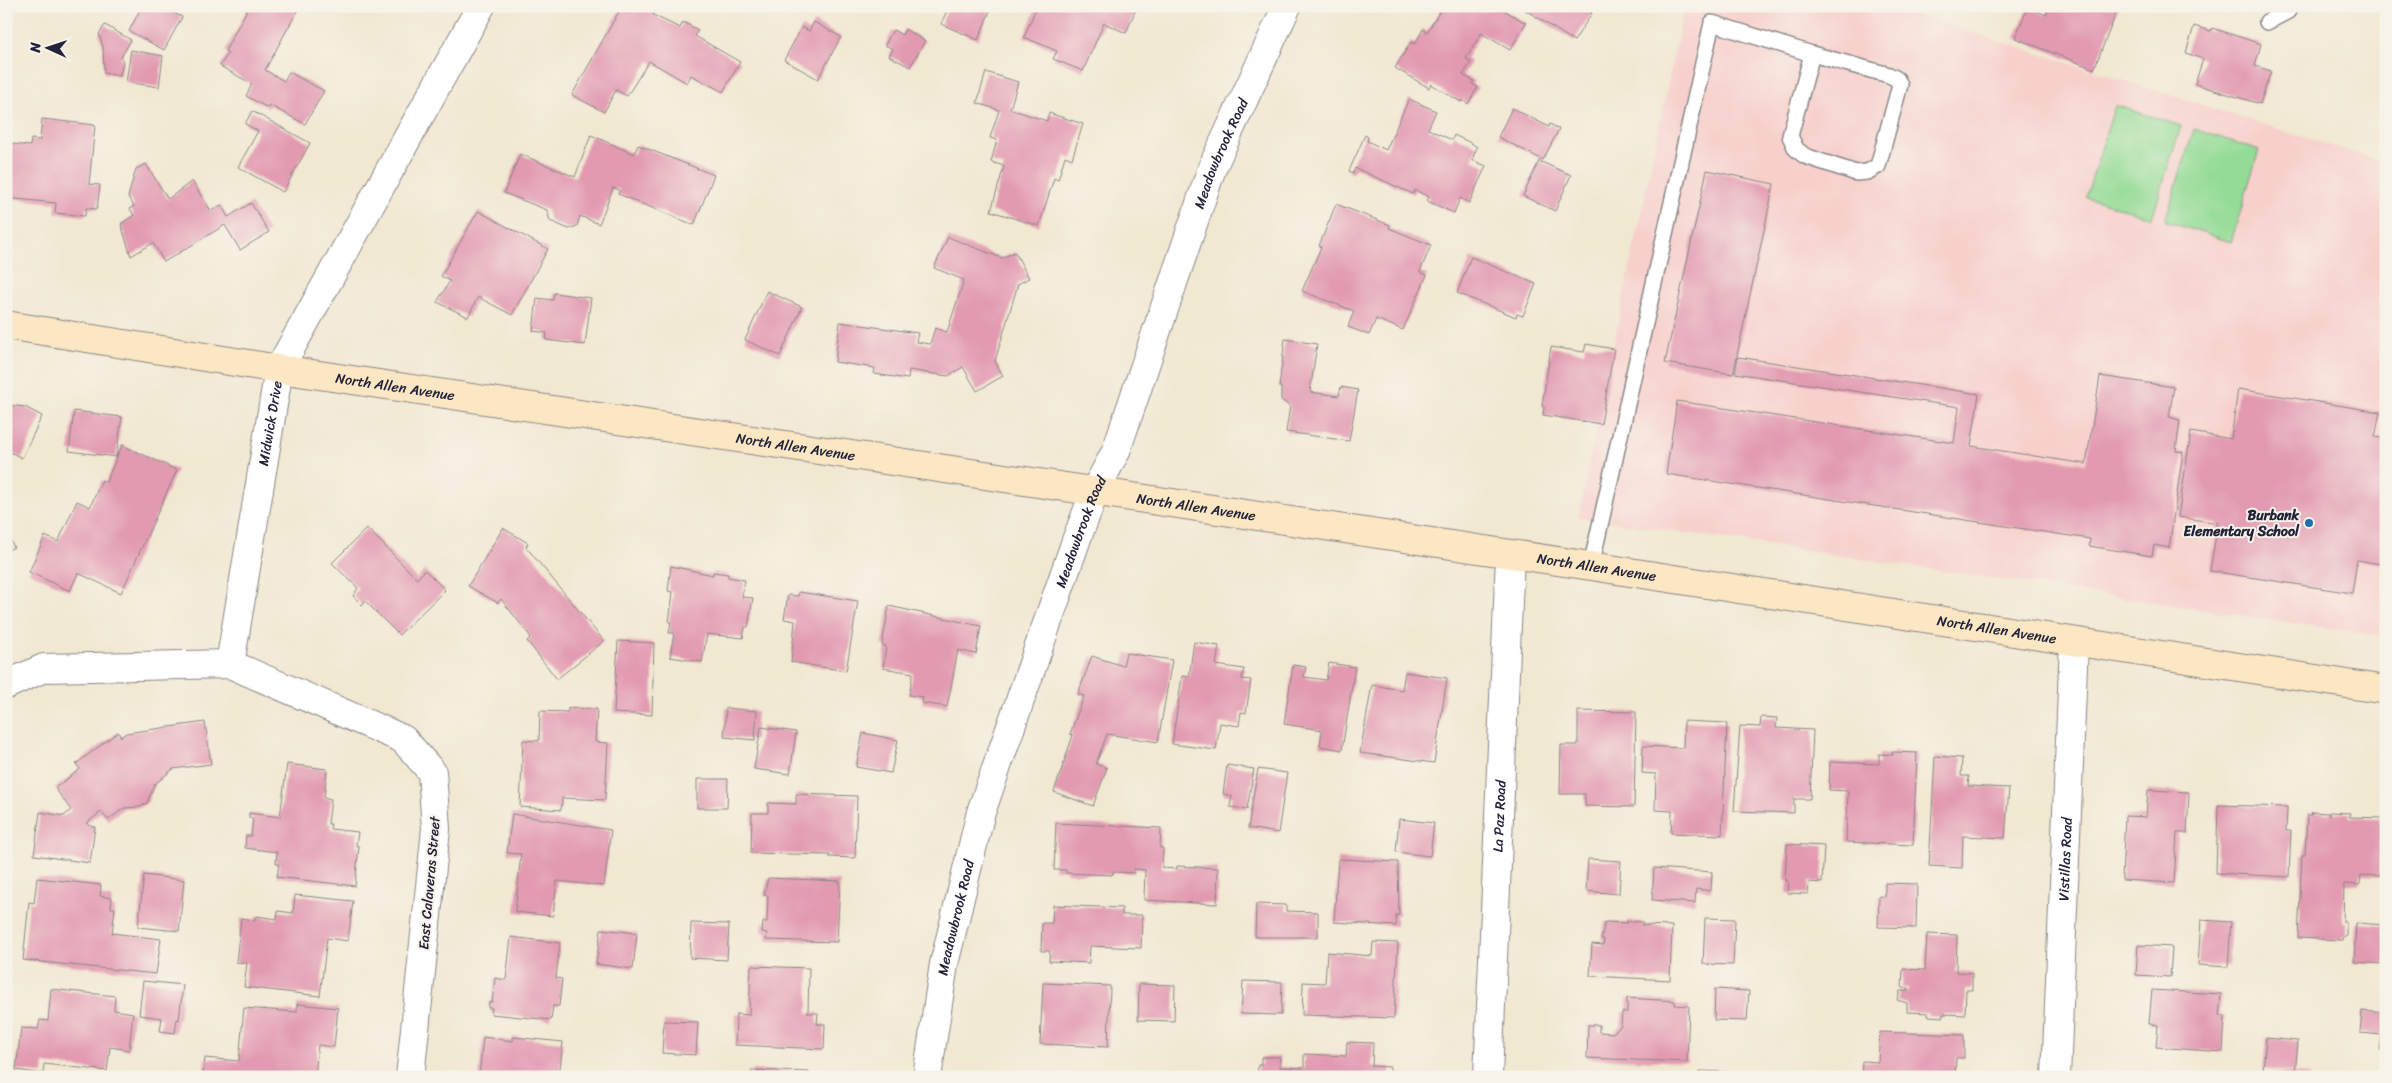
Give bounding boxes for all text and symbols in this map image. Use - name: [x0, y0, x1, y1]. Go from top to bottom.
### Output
- north arrow: [22, 22, 72, 72]
- text: N: [23, 42, 48, 54]
- street label: Meadowbrook Road: [1187, 93, 1256, 212]
- street label: North Allen Avenue: [334, 366, 456, 408]
- street label: Midwick Drive: [251, 379, 290, 468]
- street label: North Allen Avenue: [734, 426, 857, 468]
- street label: Meadowbrook Road: [1048, 470, 1115, 591]
- street label: North Allen Avenue: [1135, 486, 1258, 529]
- place label: Burbank Elementary School: [2183, 503, 2300, 544]
- marker: Burbank Elementary School: [2303, 517, 2315, 529]
- street label: North Allen Avenue: [1535, 546, 1658, 589]
- street label: North Allen Avenue: [1935, 608, 2058, 651]
- street label: La Paz Road: [1485, 778, 1514, 853]
- street label: East Calaveras Street: [411, 814, 448, 951]
- street label: Vistillas Road: [2051, 815, 2080, 902]
- street label: Meadowbrook Road: [930, 856, 982, 977]

